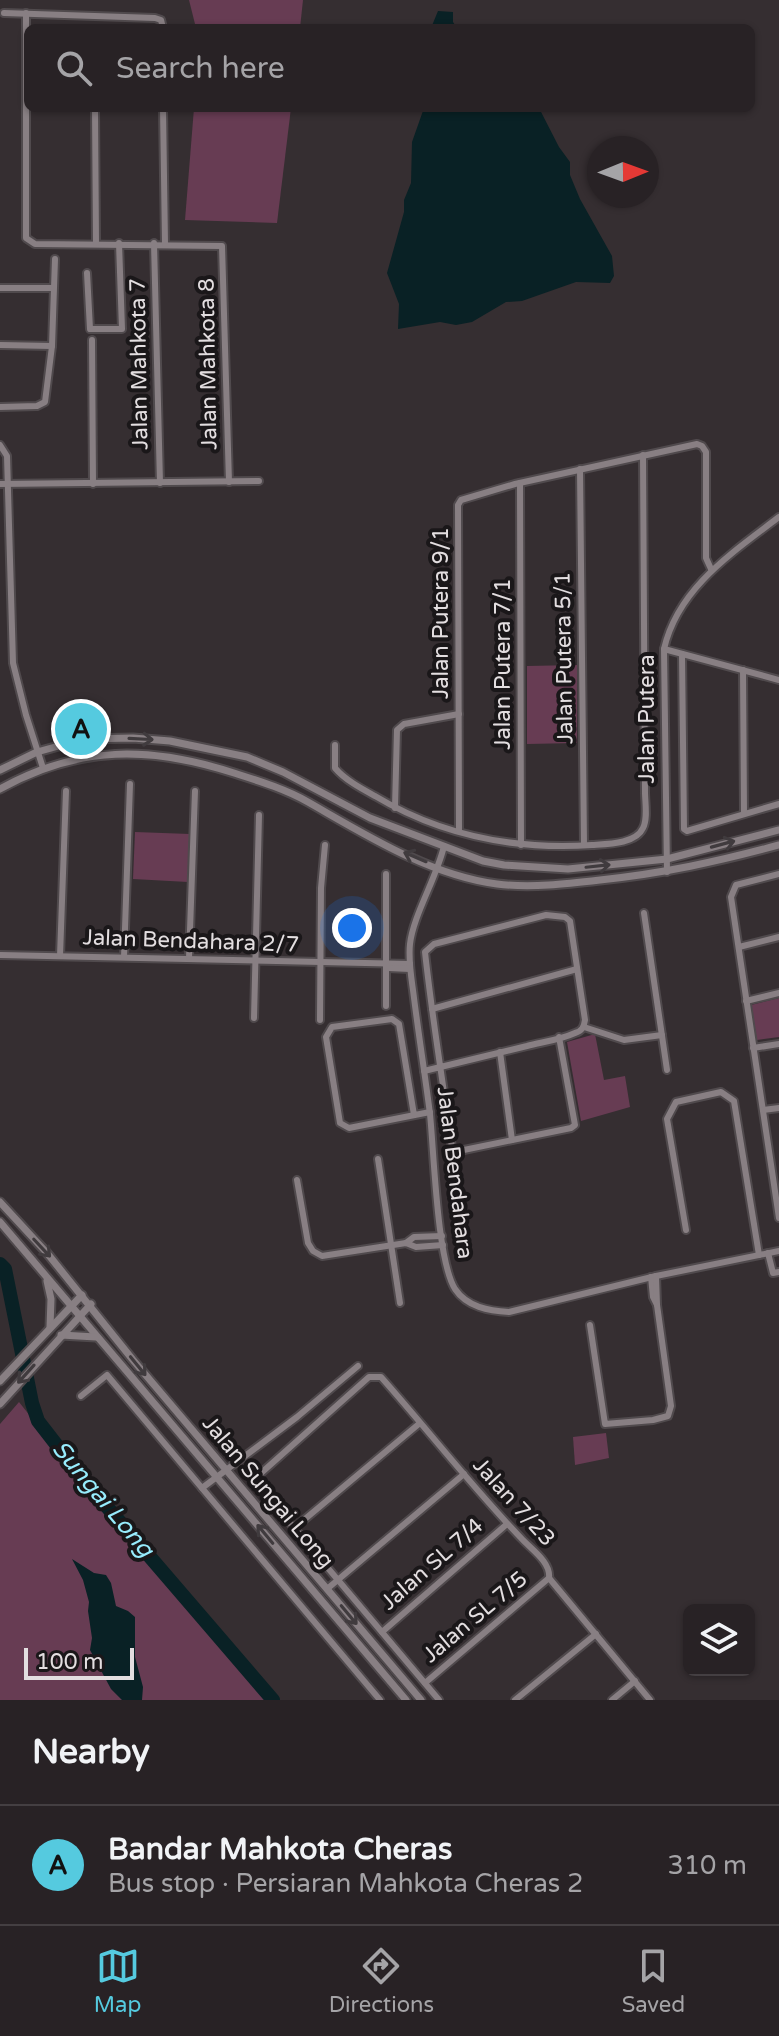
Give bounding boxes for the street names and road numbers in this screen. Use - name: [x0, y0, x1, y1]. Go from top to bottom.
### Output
- street label: Jalan Mahkota 7: [125, 278, 153, 450]
- street label: Jalan Mahkota 8: [194, 278, 222, 450]
- street label: Jalan Putera 9/1: [428, 527, 454, 699]
- street label: Jalan Putera 5/1: [549, 572, 579, 744]
- street label: Jalan Putera 7/1: [490, 578, 516, 750]
- street label: Jalan Putera: [634, 654, 660, 784]
- street label: Jalan Bendahara 2/7: [82, 924, 300, 958]
- street label: Jalan Bendahara: [432, 1085, 478, 1261]
- street label: Jalan Sungai Long: [197, 1411, 339, 1573]
- street label: Jalan 7/23: [467, 1452, 561, 1552]
- street label: Jalan SL 7/4: [376, 1512, 489, 1615]
- street label: Jalan SL 7/5: [418, 1566, 532, 1668]

